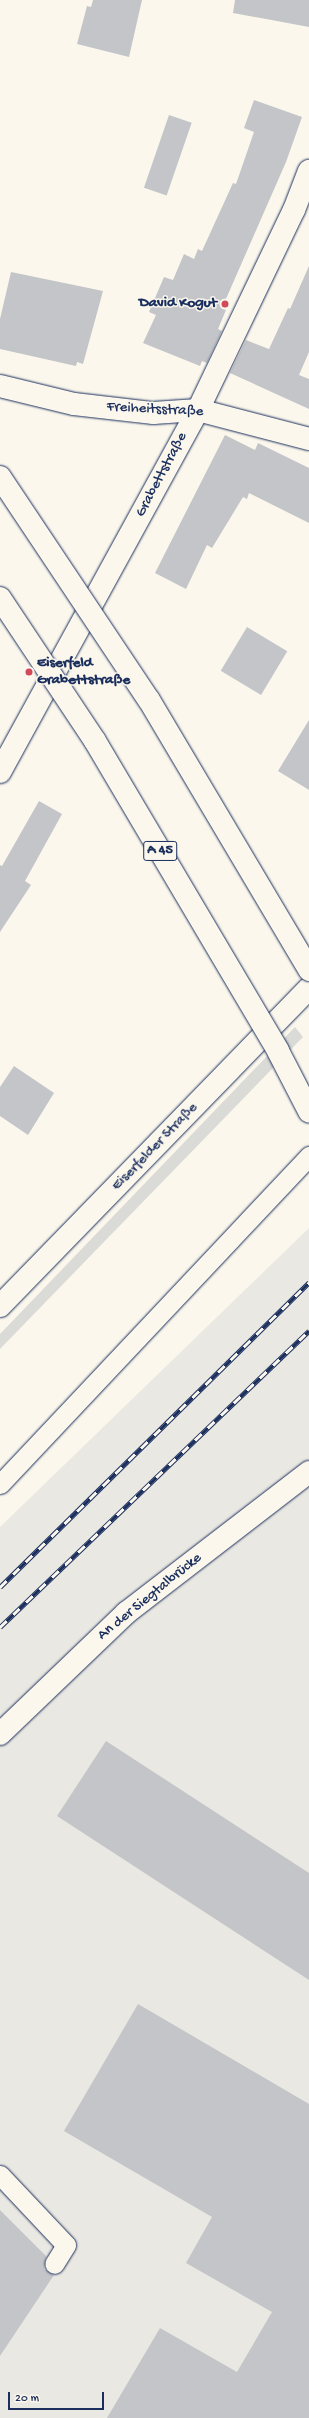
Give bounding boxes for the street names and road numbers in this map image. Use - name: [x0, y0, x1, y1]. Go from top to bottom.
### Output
- street label: Freiheitsstraße: [106, 398, 204, 422]
- street label: Grabettstraße: [132, 430, 192, 520]
- road number: A 45: [143, 839, 177, 863]
- street label: Eiserfelder Straße: [108, 1099, 202, 1195]
- street label: An der Siegtalbrücke: [94, 1549, 206, 1645]

